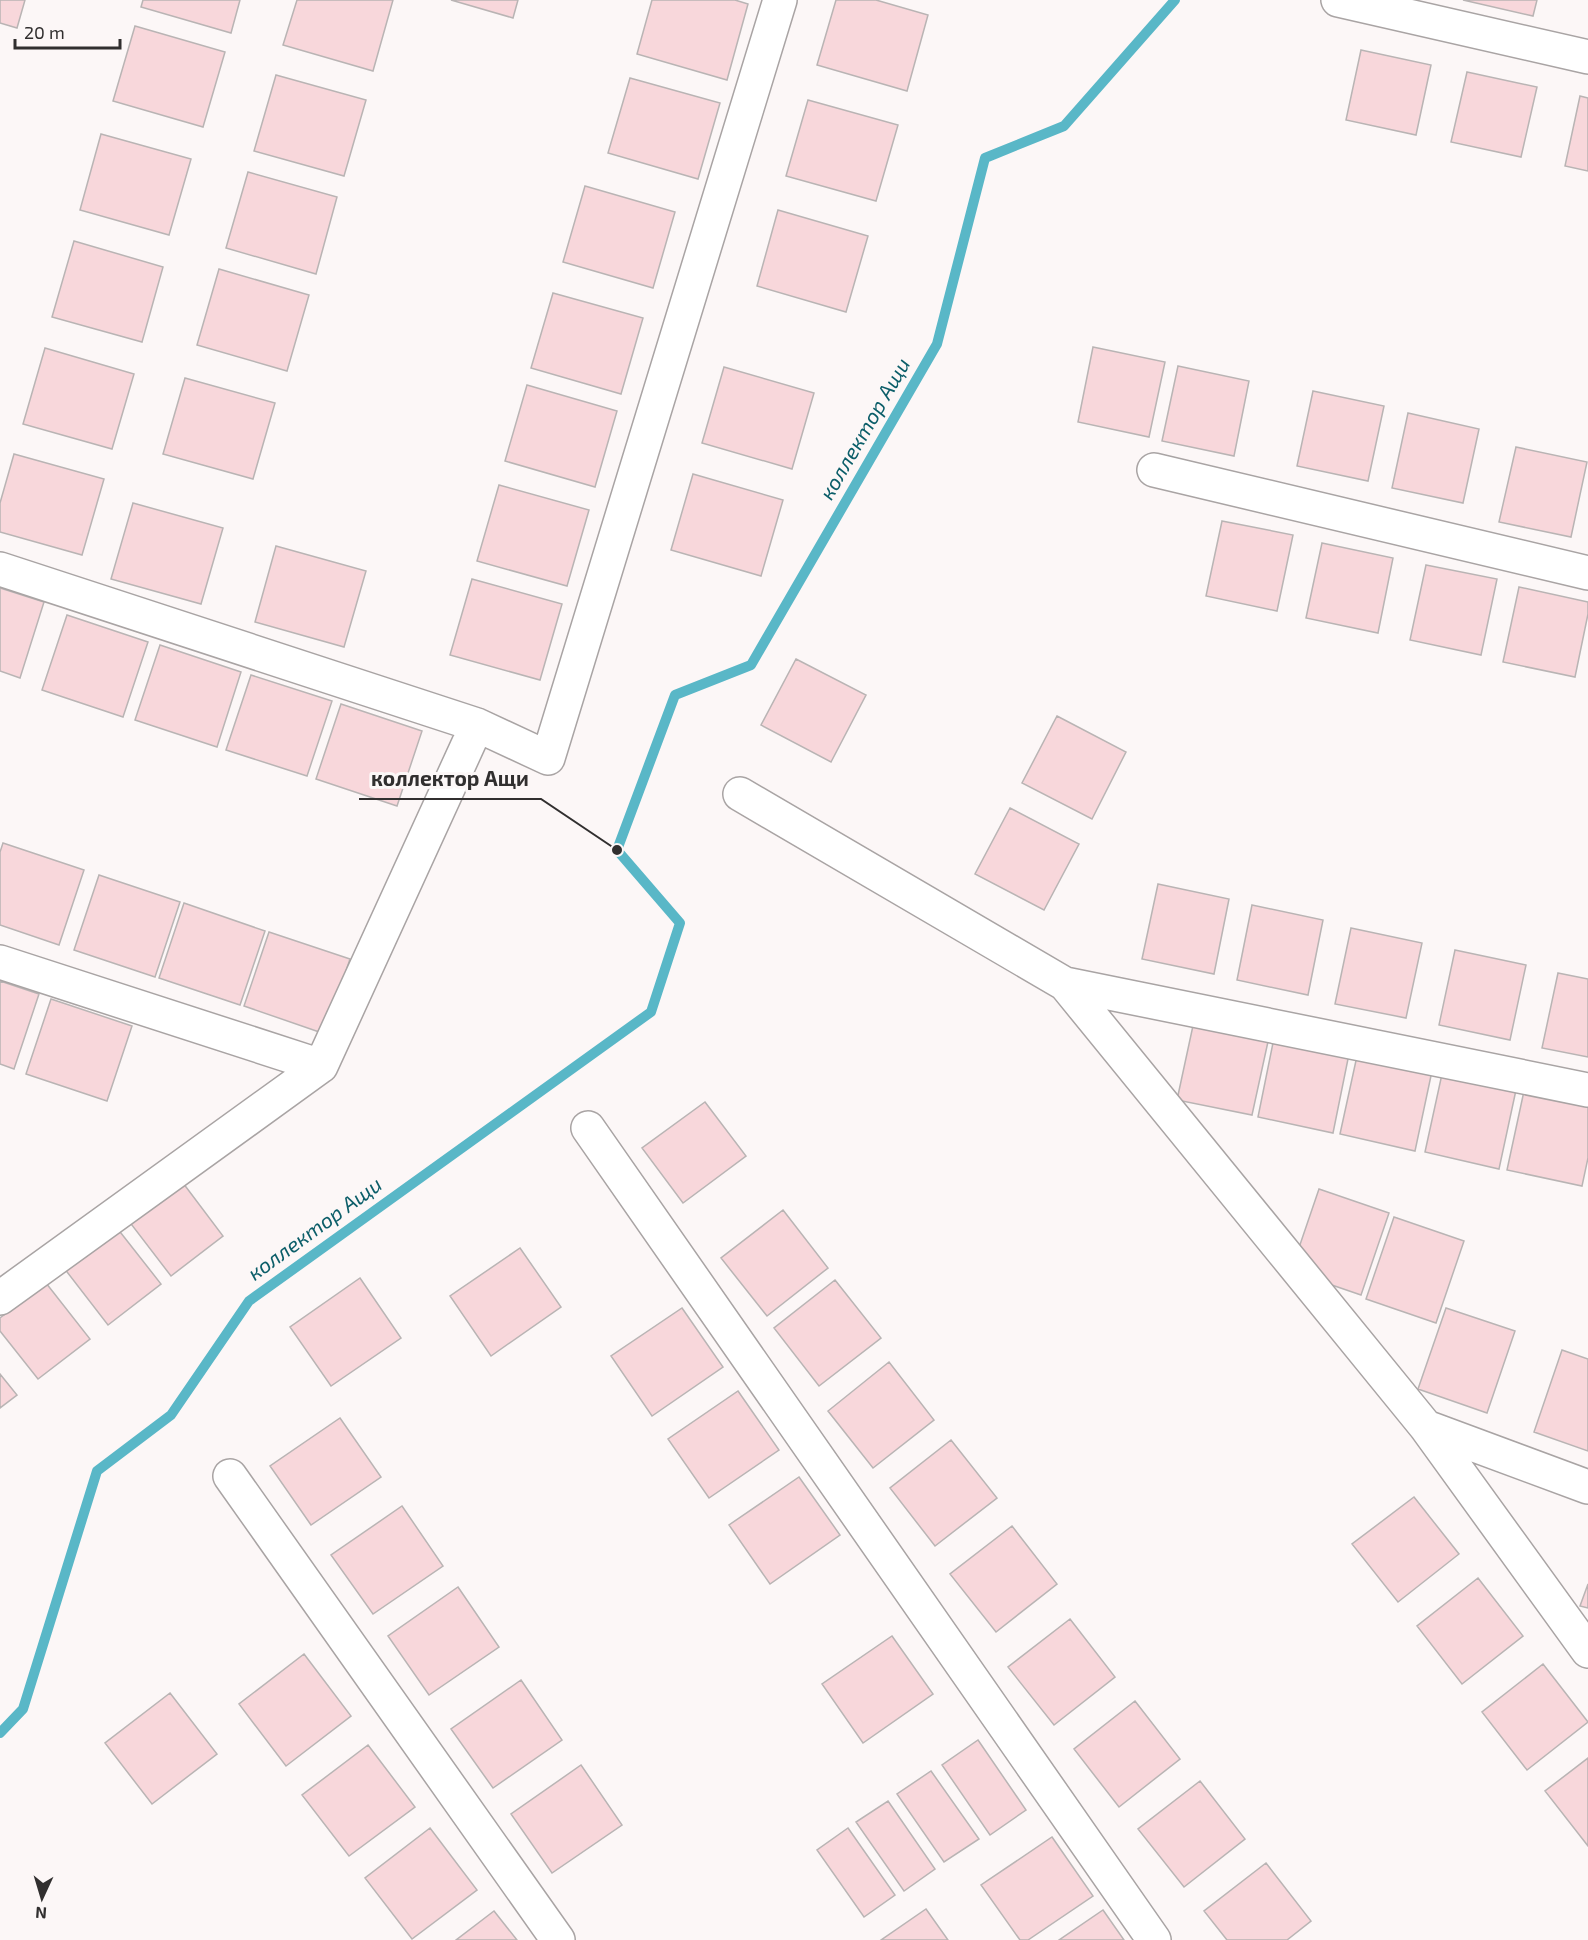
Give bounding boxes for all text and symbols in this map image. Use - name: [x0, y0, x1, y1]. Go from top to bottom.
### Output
- scale bar: [15, 12, 120, 50]
- text: 20 m: [24, 21, 65, 43]
- water label: коллектор Ащи: [813, 353, 914, 504]
- callout: коллектор Ащи: [359, 760, 541, 799]
- text: коллектор Ащи: [371, 765, 529, 790]
- water label: коллектор Ащи: [242, 1171, 386, 1285]
- north arrow: [12, 1868, 72, 1928]
- text: N: [34, 1904, 47, 1923]

